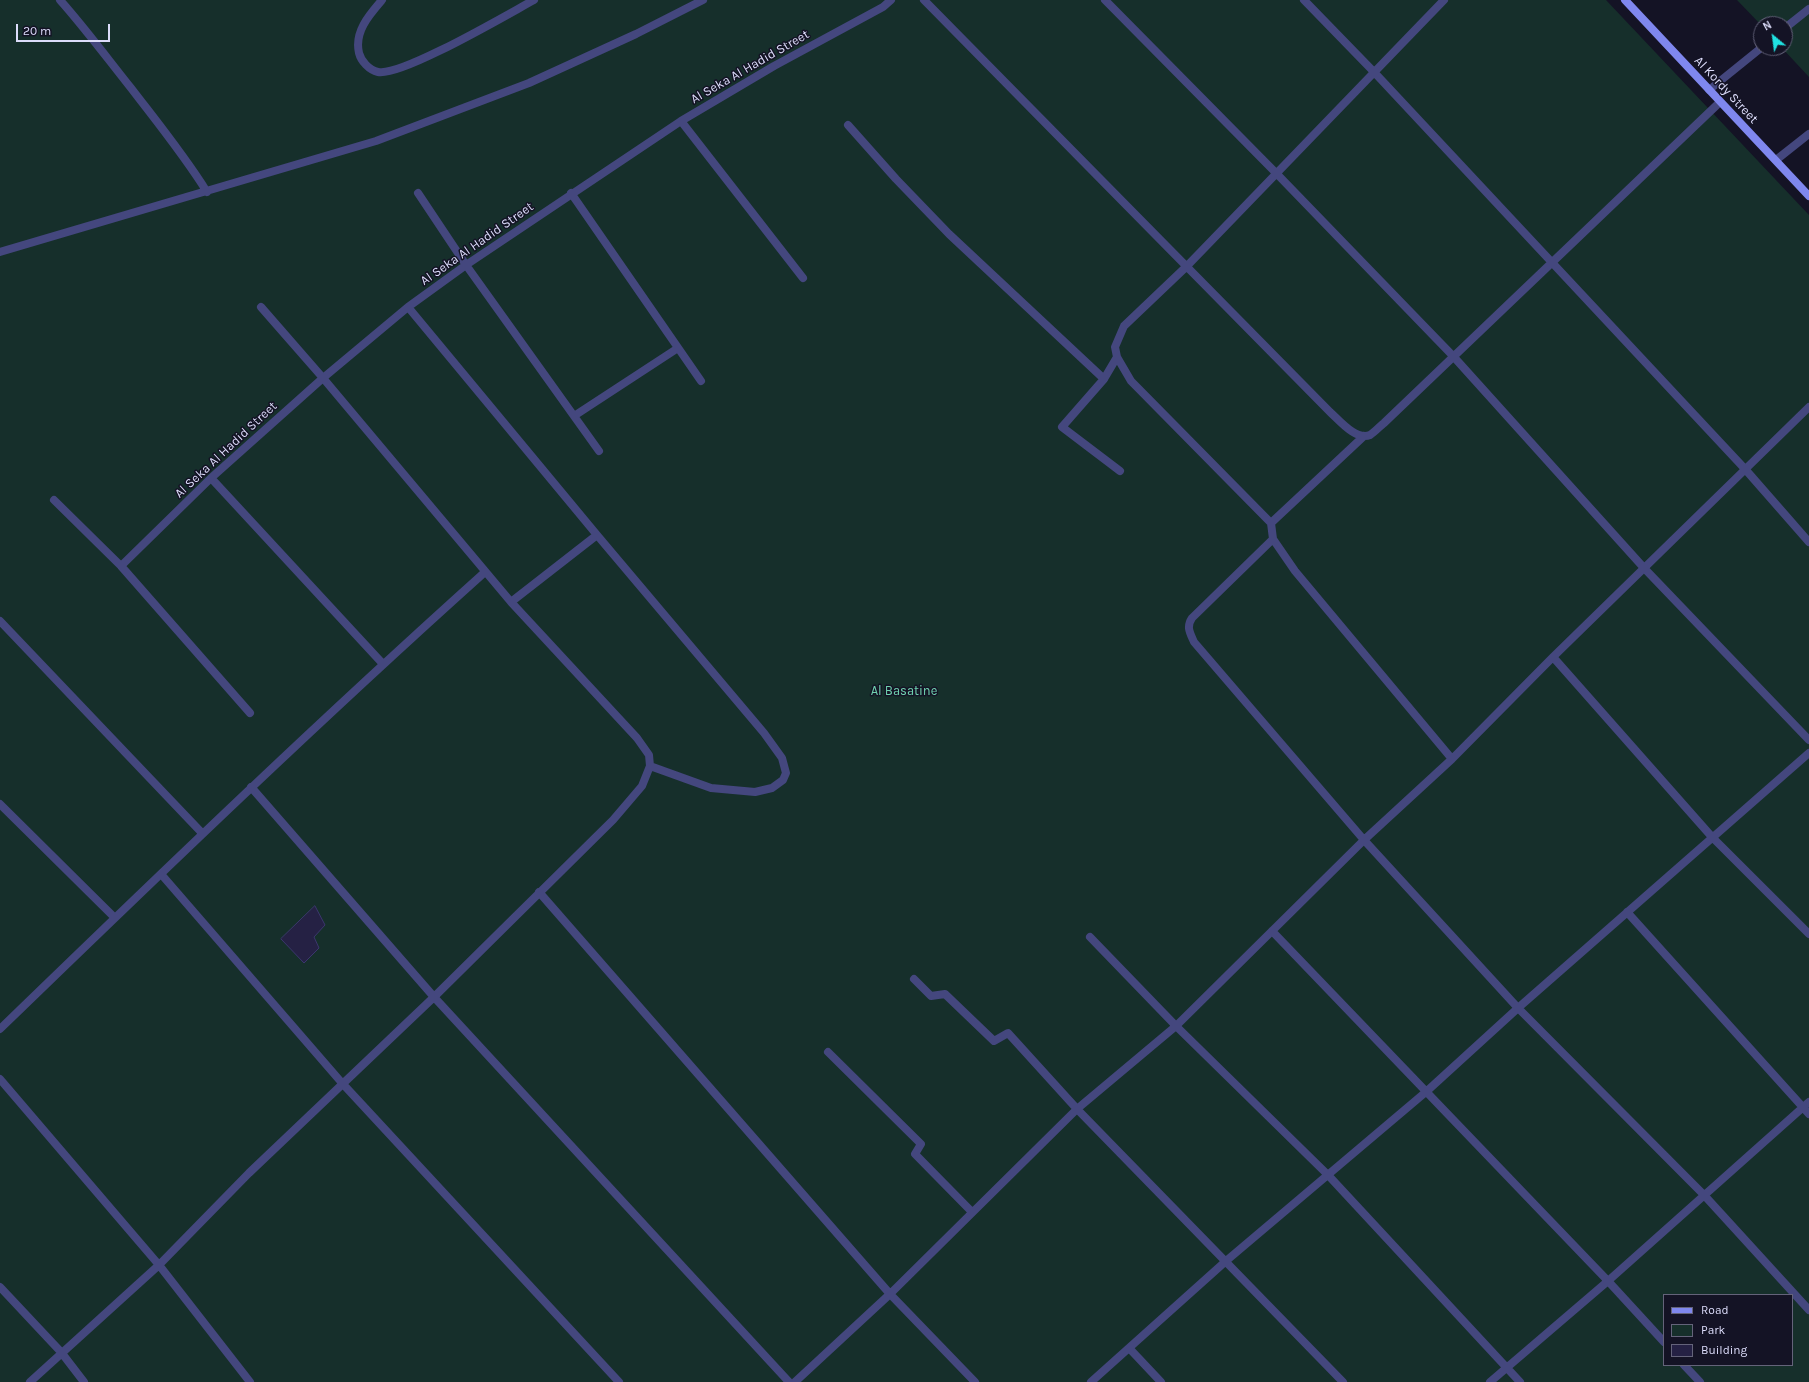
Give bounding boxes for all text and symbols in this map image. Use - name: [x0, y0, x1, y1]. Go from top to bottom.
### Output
- scale bar: [18, 16, 112, 42]
- north arrow: [1753, 16, 1793, 56]
- text: N: [1761, 18, 1774, 34]
- text: 20 m: [23, 24, 51, 38]
- street label: Al Seka Al Hadid Street: [688, 27, 812, 107]
- street label: Al Kordy Street: [1691, 53, 1761, 127]
- street label: Al Seka Al Hadid Street: [417, 199, 537, 289]
- street label: Al Seka Al Hadid Street: [172, 398, 280, 502]
- park label: Al Basatine: [871, 683, 937, 699]
- legend: [1663, 1294, 1793, 1366]
- text: Road: [1701, 1303, 1729, 1317]
- text: Park: [1701, 1323, 1725, 1337]
- text: Building: [1701, 1343, 1747, 1357]

